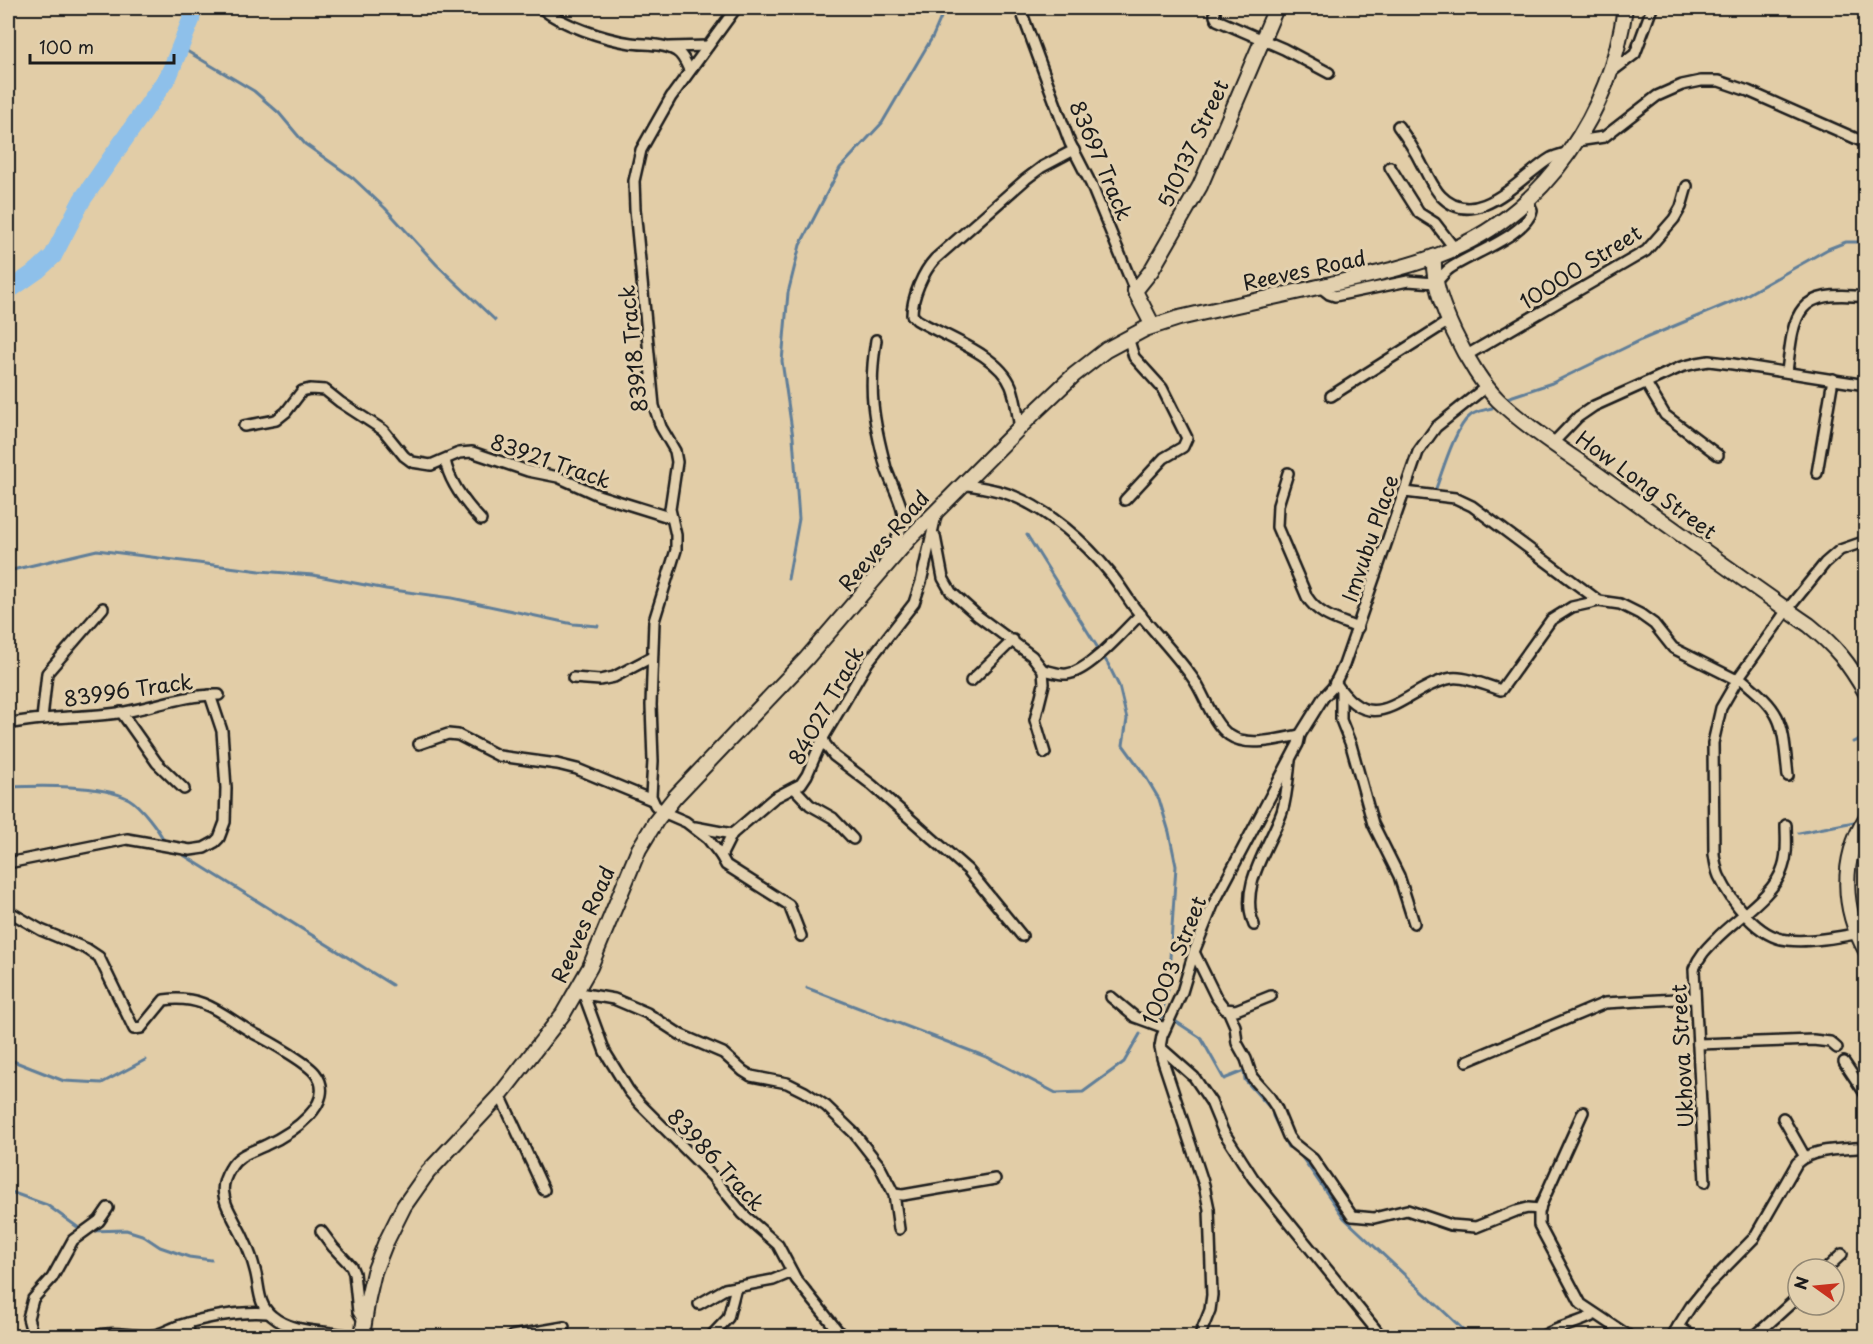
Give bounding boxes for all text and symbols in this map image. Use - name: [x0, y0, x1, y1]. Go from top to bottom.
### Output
- scale bar: [30, 27, 174, 65]
- text: 100 m: [39, 33, 94, 60]
- street label: 510137 Street: [1148, 74, 1236, 212]
- street label: 83697 Track: [1062, 95, 1142, 225]
- street label: 10000 Street: [1513, 216, 1647, 316]
- street label: Reeves Road: [1240, 240, 1368, 298]
- street label: 83918 Track: [609, 284, 655, 414]
- street label: How Long Street: [1570, 422, 1724, 546]
- street label: 83921 Track: [487, 424, 616, 496]
- street label: Imvubu Place: [1332, 470, 1406, 606]
- street label: Reeves Road: [830, 482, 936, 598]
- street label: 84027 Track: [779, 640, 871, 770]
- street label: 83996 Track: [61, 664, 195, 714]
- street label: Reeves Road: [542, 861, 622, 987]
- street label: 10003 Street: [1133, 891, 1213, 1029]
- street label: Ukhova Street: [1661, 983, 1701, 1129]
- street label: 83986 Track: [661, 1100, 773, 1218]
- north arrow: [1786, 1257, 1846, 1317]
- text: N: [1787, 1274, 1814, 1292]

